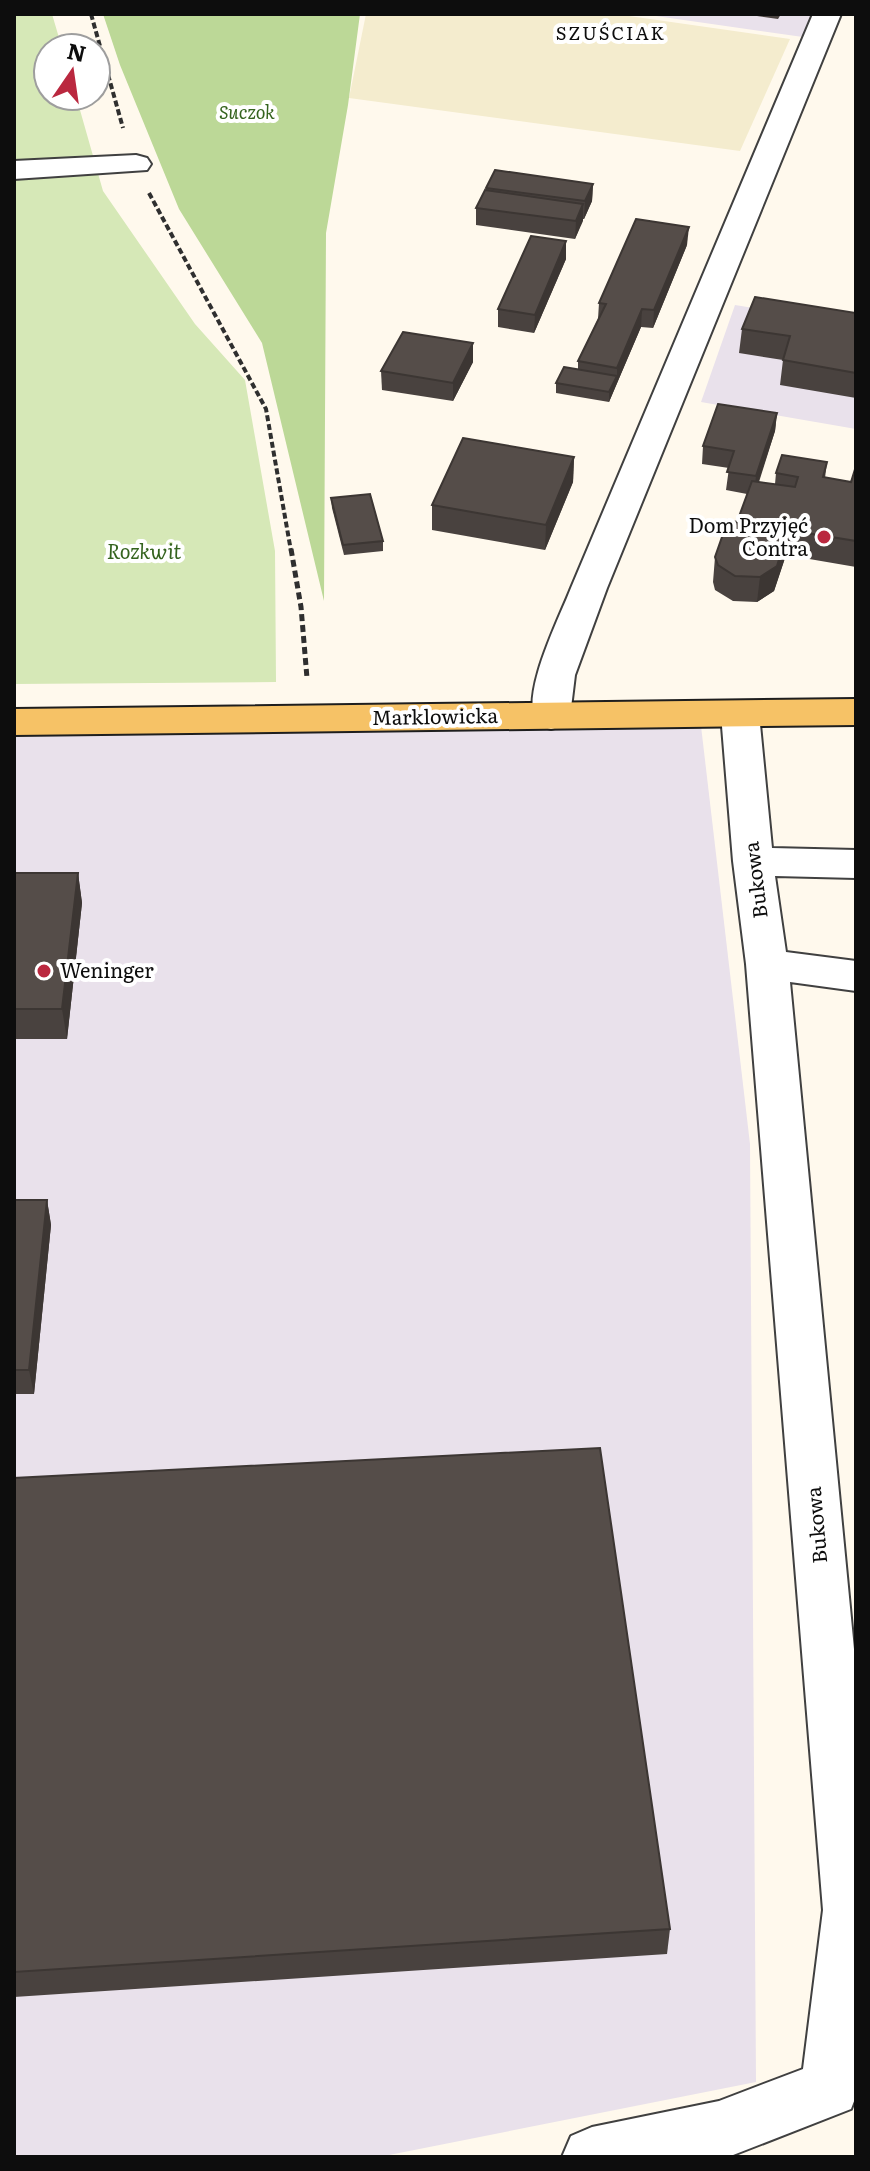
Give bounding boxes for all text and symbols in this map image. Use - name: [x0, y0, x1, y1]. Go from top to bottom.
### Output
- district label: SZUŚCIAK: [556, 19, 666, 46]
- north arrow: [32, 32, 112, 112]
- text: N: [64, 33, 90, 69]
- park label: Suczok: [219, 98, 275, 125]
- place label: Dom Przyjęć Contra: [689, 509, 808, 562]
- marker: Dom Przyjęć Contra: [815, 528, 833, 546]
- park label: Rozkwit: [107, 535, 181, 565]
- street label: Marklowicka: [372, 699, 499, 731]
- street label: Bukowa: [734, 840, 774, 920]
- place label: Weninger: [60, 954, 154, 984]
- marker: Weninger: [35, 962, 53, 980]
- street label: Bukowa: [797, 1485, 833, 1565]

